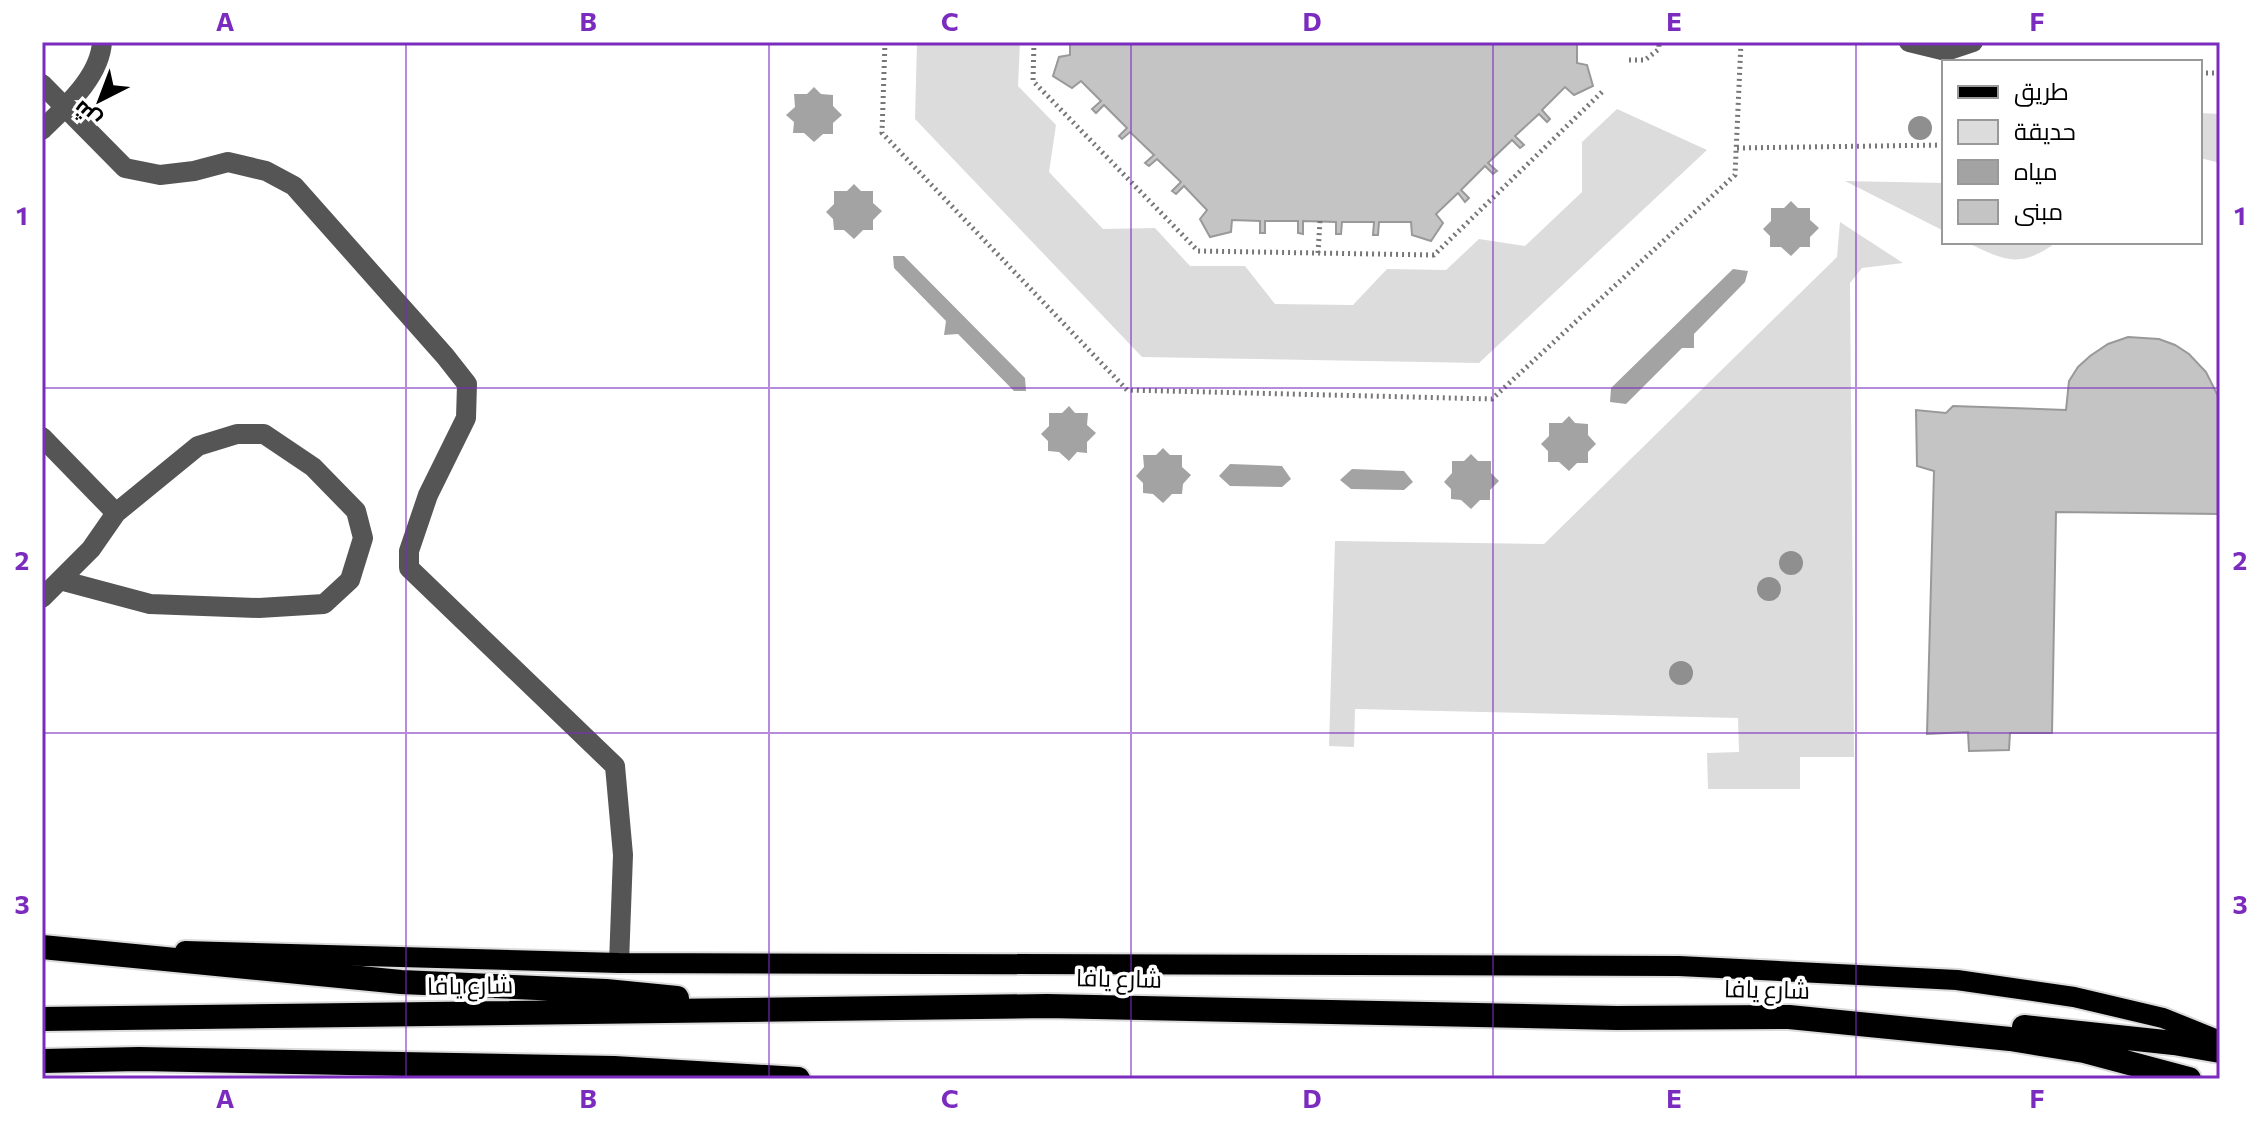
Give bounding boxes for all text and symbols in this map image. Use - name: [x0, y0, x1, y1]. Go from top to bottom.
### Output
- text: A: [216, 5, 235, 36]
- text: B: [579, 5, 597, 36]
- text: C: [941, 5, 959, 36]
- text: D: [1302, 5, 1322, 36]
- text: E: [1666, 5, 1682, 36]
- text: F: [2029, 5, 2045, 36]
- north arrow: [60, 60, 140, 140]
- legend: [1942, 60, 2202, 244]
- text: طريق: [2014, 76, 2069, 107]
- text: ش: [67, 95, 106, 135]
- text: حديقة: [2014, 116, 2076, 145]
- text: مياه: [2014, 156, 2058, 185]
- text: مبنى: [2014, 196, 2063, 226]
- text: 1: [16, 199, 28, 230]
- text: 1: [2234, 199, 2246, 230]
- text: 2: [15, 544, 29, 575]
- text: 2: [2233, 544, 2247, 575]
- text: 3: [14, 888, 30, 919]
- text: 3: [2232, 888, 2248, 919]
- street label: شارع يافا: [1076, 962, 1162, 996]
- street label: شارع يافا: [427, 969, 513, 1003]
- street label: شارع يافا: [1724, 973, 1810, 1007]
- text: A: [216, 1082, 235, 1113]
- text: B: [579, 1082, 597, 1113]
- text: C: [941, 1082, 959, 1113]
- text: D: [1302, 1082, 1322, 1113]
- text: E: [1666, 1082, 1682, 1113]
- text: F: [2029, 1082, 2045, 1113]

